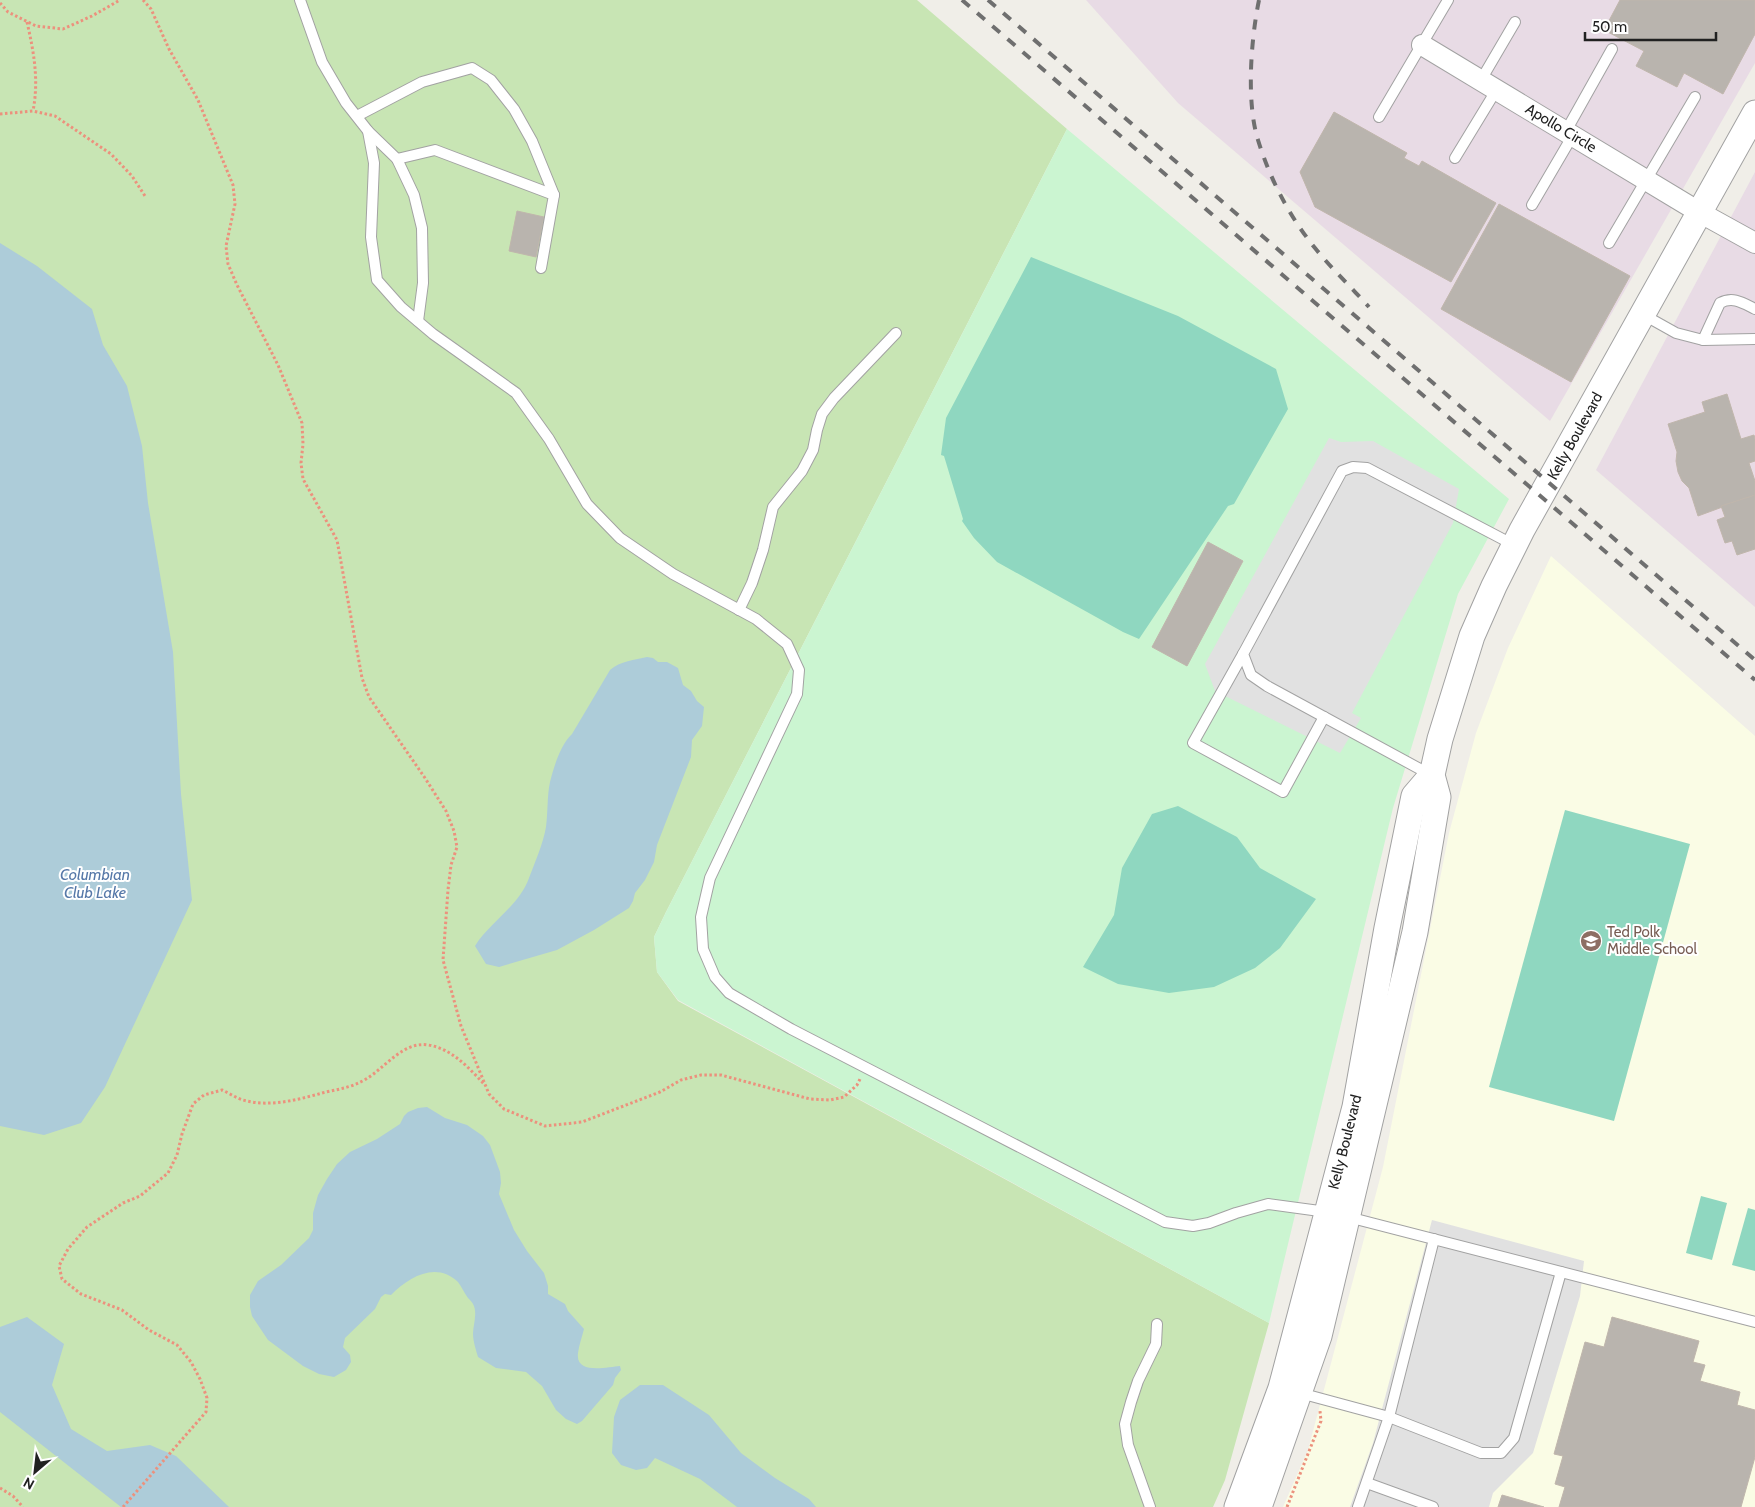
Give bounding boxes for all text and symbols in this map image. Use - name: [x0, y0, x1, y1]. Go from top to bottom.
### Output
- scale bar: [1585, 10, 1716, 42]
- text: 50 m: [1592, 18, 1627, 36]
- street label: Apollo Circle: [1522, 100, 1600, 156]
- street label: Kelly Boulevard: [1544, 389, 1606, 483]
- water label: Columbian Club Lake: [60, 865, 130, 902]
- place label: Ted Polk Middle School: [1607, 923, 1698, 958]
- school or university icon: Ted Polk Middle School: [1579, 929, 1603, 953]
- street label: Kelly Boulevard: [1325, 1093, 1365, 1191]
- north arrow: [10, 1447, 60, 1497]
- text: N: [20, 1473, 37, 1494]

